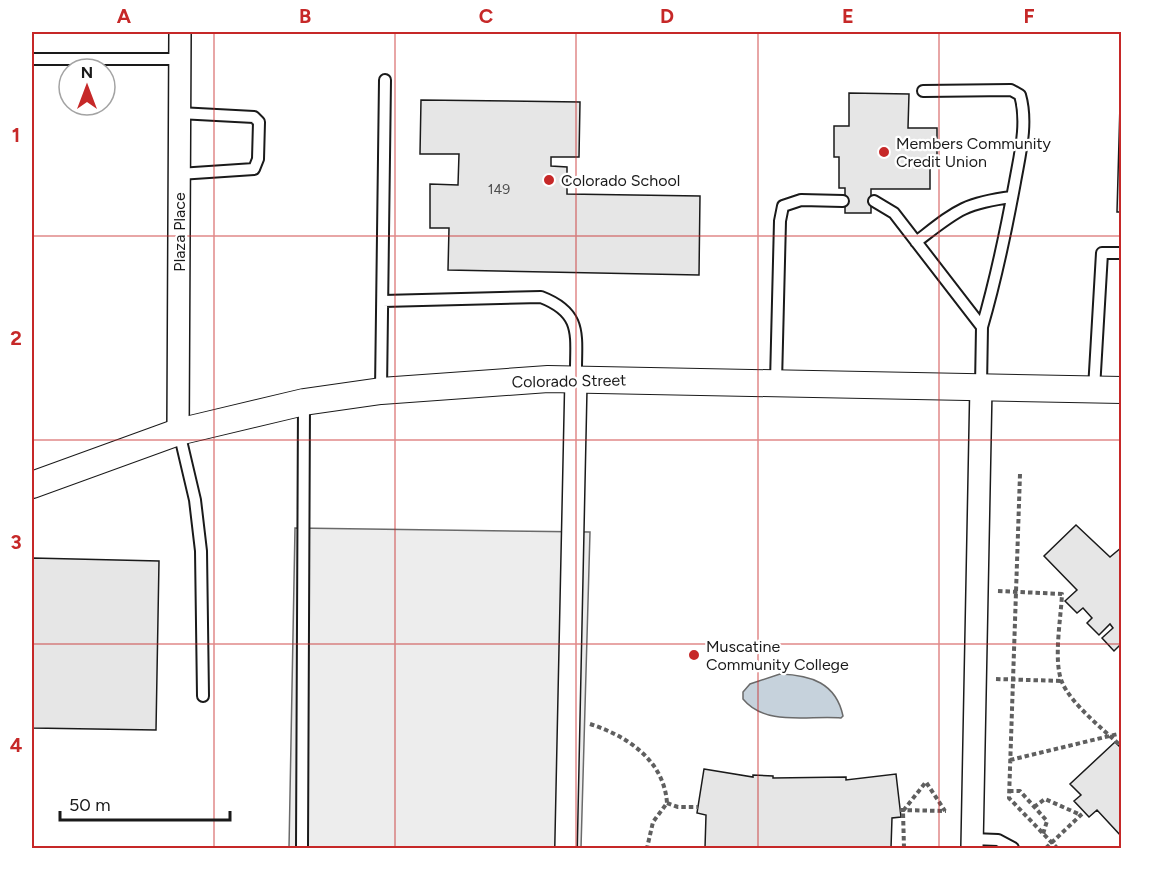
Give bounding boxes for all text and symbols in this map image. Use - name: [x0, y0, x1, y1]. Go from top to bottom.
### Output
- text: A: [117, 4, 132, 28]
- text: B: [299, 4, 311, 28]
- text: C: [479, 4, 493, 28]
- text: D: [660, 4, 674, 28]
- text: E: [842, 4, 854, 28]
- text: F: [1023, 4, 1035, 28]
- north arrow: [57, 57, 117, 117]
- text: N: [81, 63, 93, 82]
- text: 1: [12, 123, 20, 147]
- place label: Members Community Credit Union: [896, 134, 1051, 171]
- marker: Members Community Credit Union: [877, 145, 891, 159]
- place label: Colorado School: [561, 171, 680, 190]
- marker: Colorado School: [542, 173, 556, 187]
- house number: 149: [488, 181, 510, 198]
- street label: Plaza Place: [170, 192, 189, 272]
- text: 2: [10, 326, 22, 350]
- street label: Colorado Street: [512, 371, 626, 391]
- text: 3: [10, 530, 22, 554]
- place label: Muscatine Community College: [706, 637, 849, 674]
- marker: Muscatine Community College: [687, 648, 701, 662]
- text: 4: [10, 733, 23, 757]
- scale bar: [60, 784, 230, 822]
- text: 50 m: [69, 794, 111, 816]

